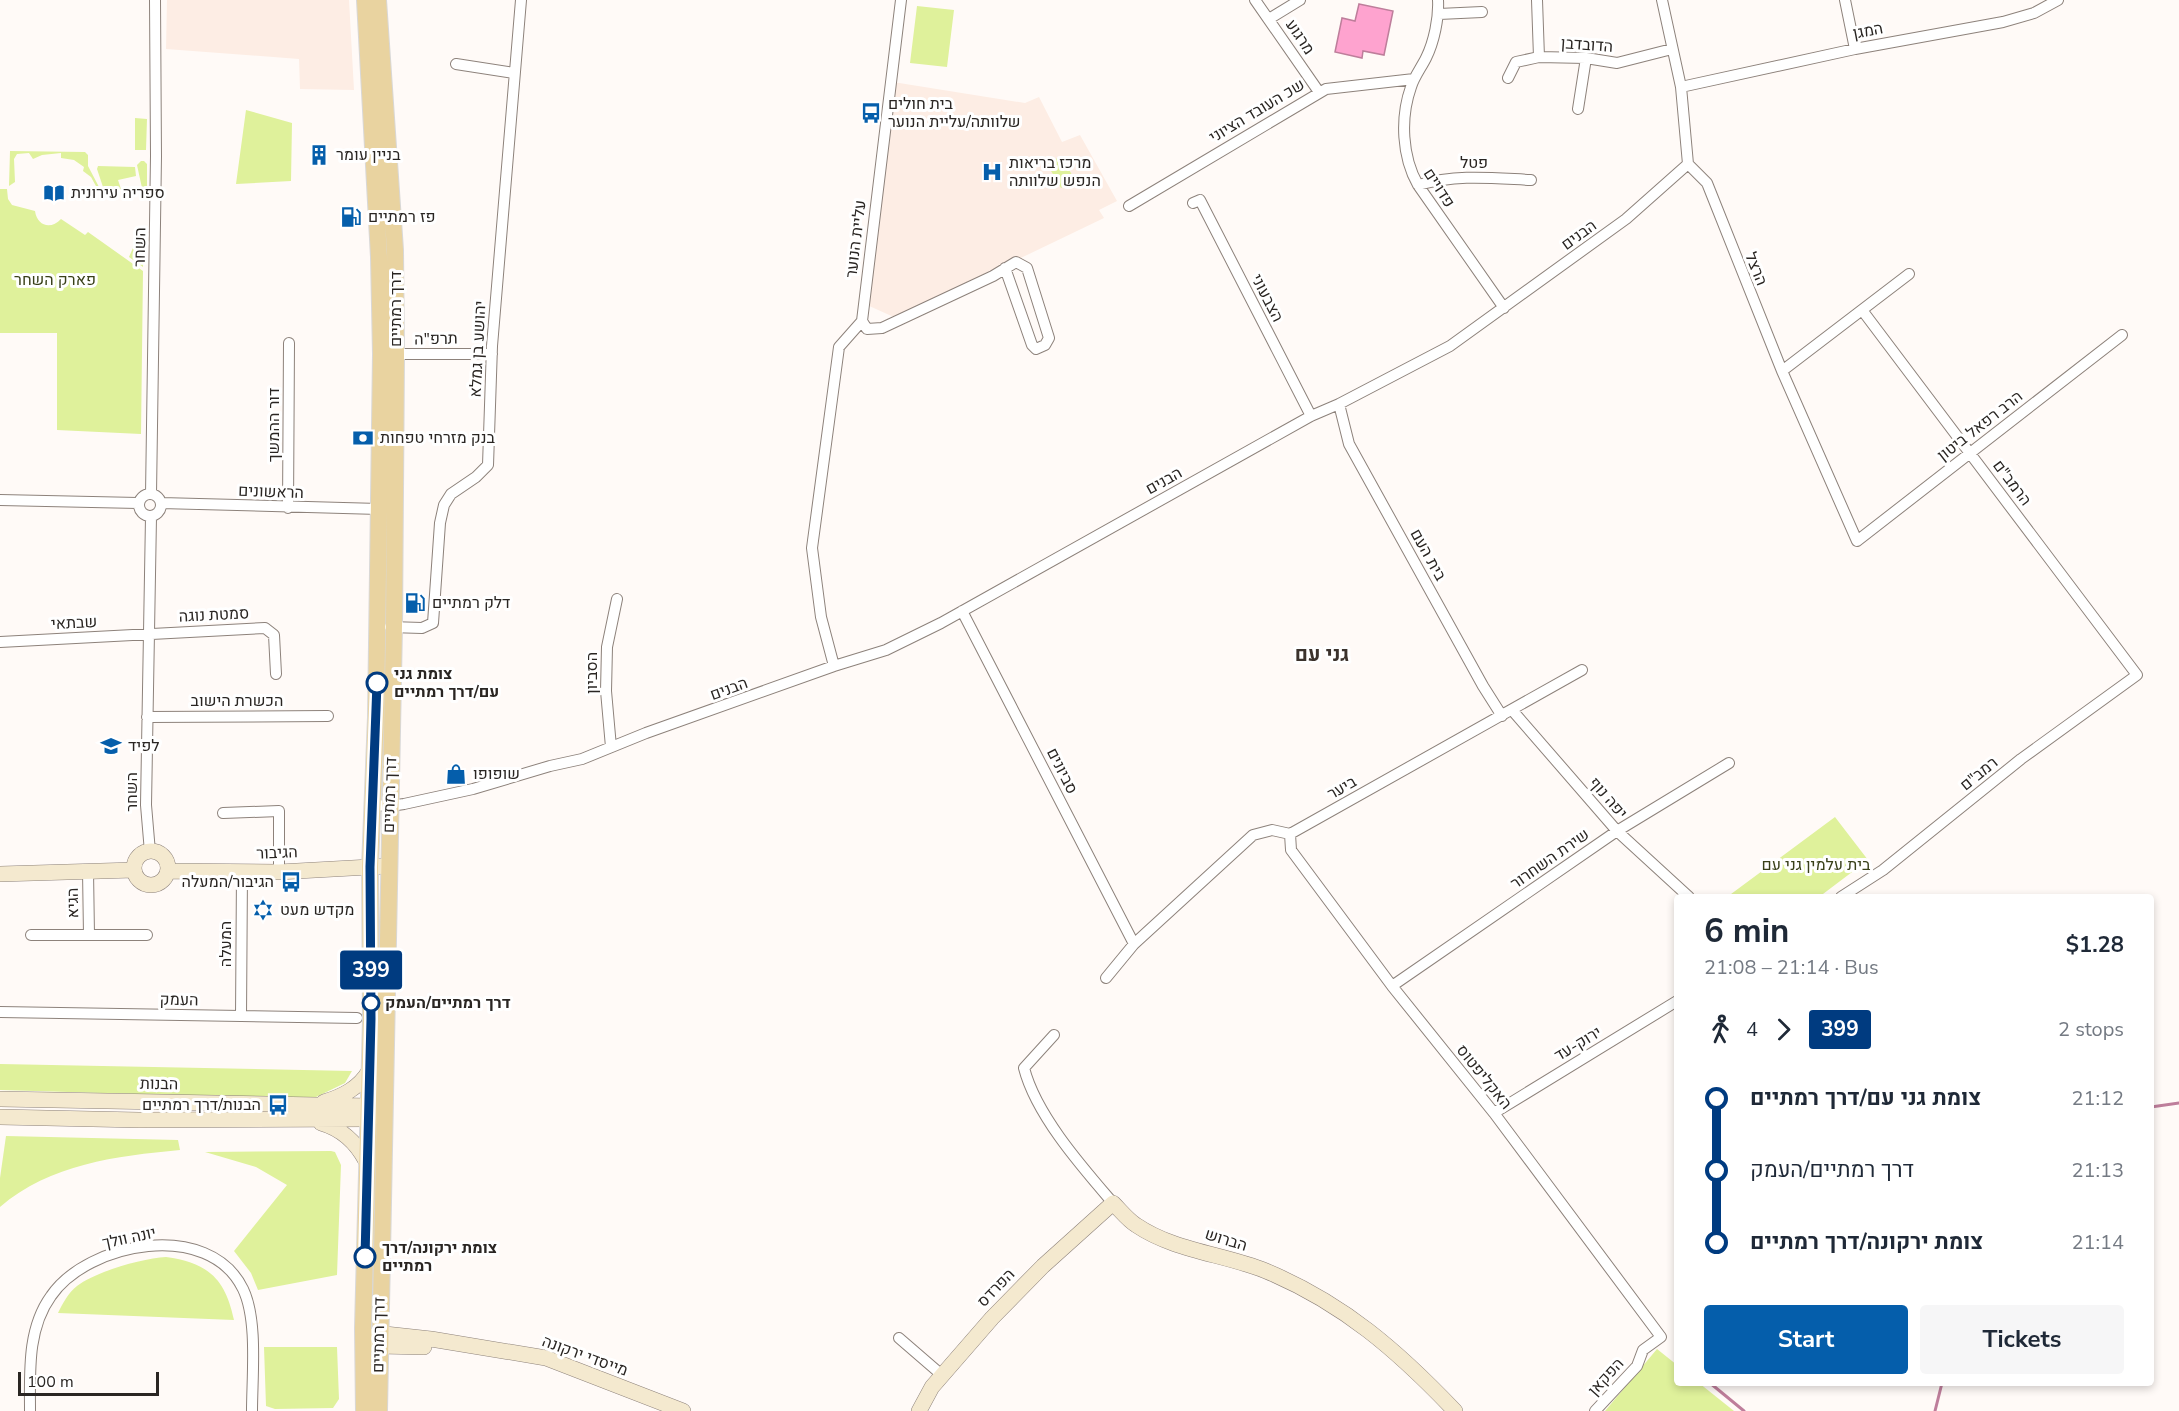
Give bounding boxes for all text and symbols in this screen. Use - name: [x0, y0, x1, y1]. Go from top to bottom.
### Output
- street label: מרגוע: [1280, 15, 1320, 59]
- street label: המגן: [1851, 17, 1885, 45]
- street label: הדובדבן: [1560, 32, 1614, 58]
- street label: שכ העובד הציוני: [1205, 74, 1309, 148]
- place label: בית חולים שלוותה/עליית הנוער: [888, 93, 1021, 133]
- bus stop icon: בית חולים שלוותה/עליית הנוער: [859, 101, 883, 125]
- building icon: בניין עומר: [307, 143, 331, 167]
- place label: בניין עומר: [336, 144, 401, 166]
- place label: מרכז בריאות הנפש שלוותה: [1009, 152, 1101, 192]
- street label: פטל: [1460, 152, 1488, 174]
- hospital icon: מרכז בריאות הנפש שלוותה: [980, 160, 1004, 184]
- street label: פדויים: [1418, 164, 1460, 212]
- library icon: ספריה עירונית: [42, 181, 66, 205]
- place label: ספריה עירונית: [71, 182, 165, 204]
- street label: עליית הנוער: [840, 199, 872, 279]
- fuel station icon: פז רמתיים: [339, 205, 363, 229]
- place label: פז רמתיים: [368, 206, 436, 228]
- street label: הבנים: [1557, 215, 1601, 255]
- street label: השחר: [129, 227, 151, 267]
- street label: הרצל: [1739, 249, 1773, 289]
- park label: פארק השחר: [14, 269, 96, 291]
- street label: הצבעוני: [1246, 270, 1288, 326]
- street label: דרך רמתיים: [385, 271, 407, 347]
- street label: יהושע בן גמלא: [464, 300, 492, 398]
- street label: תרפ"ה: [414, 328, 458, 350]
- street label: הרב רפאל ביטון: [1933, 386, 2027, 466]
- street label: דור ההמשך: [263, 388, 285, 462]
- bank icon: בנק מזרחי טפחות: [351, 426, 375, 450]
- place label: בנק מזרחי טפחות: [380, 427, 495, 449]
- street label: הרמב"ם: [1987, 456, 2037, 510]
- street label: הבנים: [1142, 462, 1186, 500]
- street label: הראשונים: [238, 480, 304, 504]
- street label: בית העם: [1405, 525, 1452, 585]
- fuel station icon: דלק רמתיים: [403, 591, 427, 615]
- place label: דלק רמתיים: [432, 592, 510, 614]
- street label: סמטת נוגה: [178, 602, 250, 628]
- street label: שבתאי: [50, 611, 98, 635]
- district label: גני עם: [1295, 641, 1349, 668]
- street label: הסביון: [581, 652, 603, 694]
- place label: צומת גני עם/דרך רמתיים: [394, 663, 499, 703]
- marker: צומת גני עם/דרך רמתיים: [366, 672, 388, 694]
- street label: הבנים: [707, 672, 751, 706]
- street label: הכשרת הישוב: [191, 690, 283, 712]
- school or university icon: לפיד: [99, 734, 123, 758]
- place label: לפיד: [128, 735, 159, 757]
- street label: סביונים: [1041, 744, 1083, 798]
- street label: רמב"ם: [1955, 752, 2003, 796]
- street label: דרך רמתיים: [378, 757, 402, 833]
- shop icon: שופופו: [444, 762, 468, 786]
- place label: שופופו: [473, 763, 520, 785]
- street label: ביער: [1323, 771, 1361, 805]
- street label: השחר: [121, 772, 143, 812]
- street label: יפה נוף: [1584, 773, 1632, 823]
- street label: שירת השחרור: [1506, 824, 1594, 894]
- street label: הגיבור: [256, 841, 298, 865]
- park label: בית עלמין גני עם: [1762, 854, 1871, 876]
- bus stop icon: הגיבור/המעלה: [279, 870, 303, 894]
- place label: הגיבור/המעלה: [182, 871, 274, 893]
- street label: הגיא: [62, 887, 84, 919]
- synagogue icon: מקדש מעט: [251, 898, 275, 922]
- place label: מקדש מעט: [280, 899, 355, 921]
- text: 6 min: [1704, 909, 1789, 954]
- street label: המעלה: [215, 921, 237, 967]
- text: $1.28: [2066, 930, 2124, 960]
- line badge: 399: [336, 950, 406, 990]
- text: 21:08 – 21:14 · Bus: [1704, 954, 1879, 981]
- text: 399: [352, 956, 390, 984]
- street label: העמק: [159, 989, 199, 1011]
- place label: דרך רמתיים/העמק: [385, 992, 511, 1014]
- marker: דרך רמתיים/העמק: [362, 994, 380, 1012]
- icon: walk: [1704, 1013, 1737, 1046]
- icon: forward: [1767, 1013, 1800, 1046]
- text: 399: [1821, 1015, 1859, 1043]
- text: 4: [1746, 1016, 1758, 1043]
- text: 2 stops: [2058, 1016, 2124, 1043]
- street label: ירוק-עד: [1550, 1021, 1606, 1067]
- street label: האקליפטוס: [1451, 1040, 1517, 1114]
- street label: הבנות: [140, 1073, 178, 1095]
- text: צומת גני עם/דרך רמתיים: [1750, 1083, 1981, 1113]
- text: 21:12: [2071, 1085, 2124, 1112]
- bus stop icon: הבנות/דרך רמתיים: [266, 1093, 290, 1117]
- place label: הבנות/דרך רמתיים: [142, 1094, 261, 1116]
- text: דרך רמתיים/העמק: [1750, 1155, 1914, 1185]
- text: 21:13: [2071, 1157, 2124, 1184]
- street label: יונה וולך: [100, 1222, 158, 1254]
- street label: הברוש: [1202, 1223, 1250, 1257]
- text: צומת ירקונה/דרך רמתיים: [1750, 1227, 1983, 1257]
- text: 21:14: [2071, 1229, 2124, 1256]
- place label: צומת ירקונה/דרך רמתיים: [382, 1237, 497, 1277]
- marker: צומת ירקונה/דרך רמתיים: [354, 1246, 376, 1268]
- street label: הפרדס: [972, 1264, 1020, 1312]
- street label: דרך רמתיים: [367, 1297, 391, 1373]
- button: Start: [1704, 1305, 1908, 1374]
- button: Tickets: [1920, 1305, 2124, 1374]
- street label: מייסדי ירקונה: [539, 1330, 631, 1382]
- street label: הפקאן: [1583, 1353, 1629, 1401]
- scale bar: [18, 1369, 159, 1396]
- text: 100 m: [27, 1371, 74, 1393]

